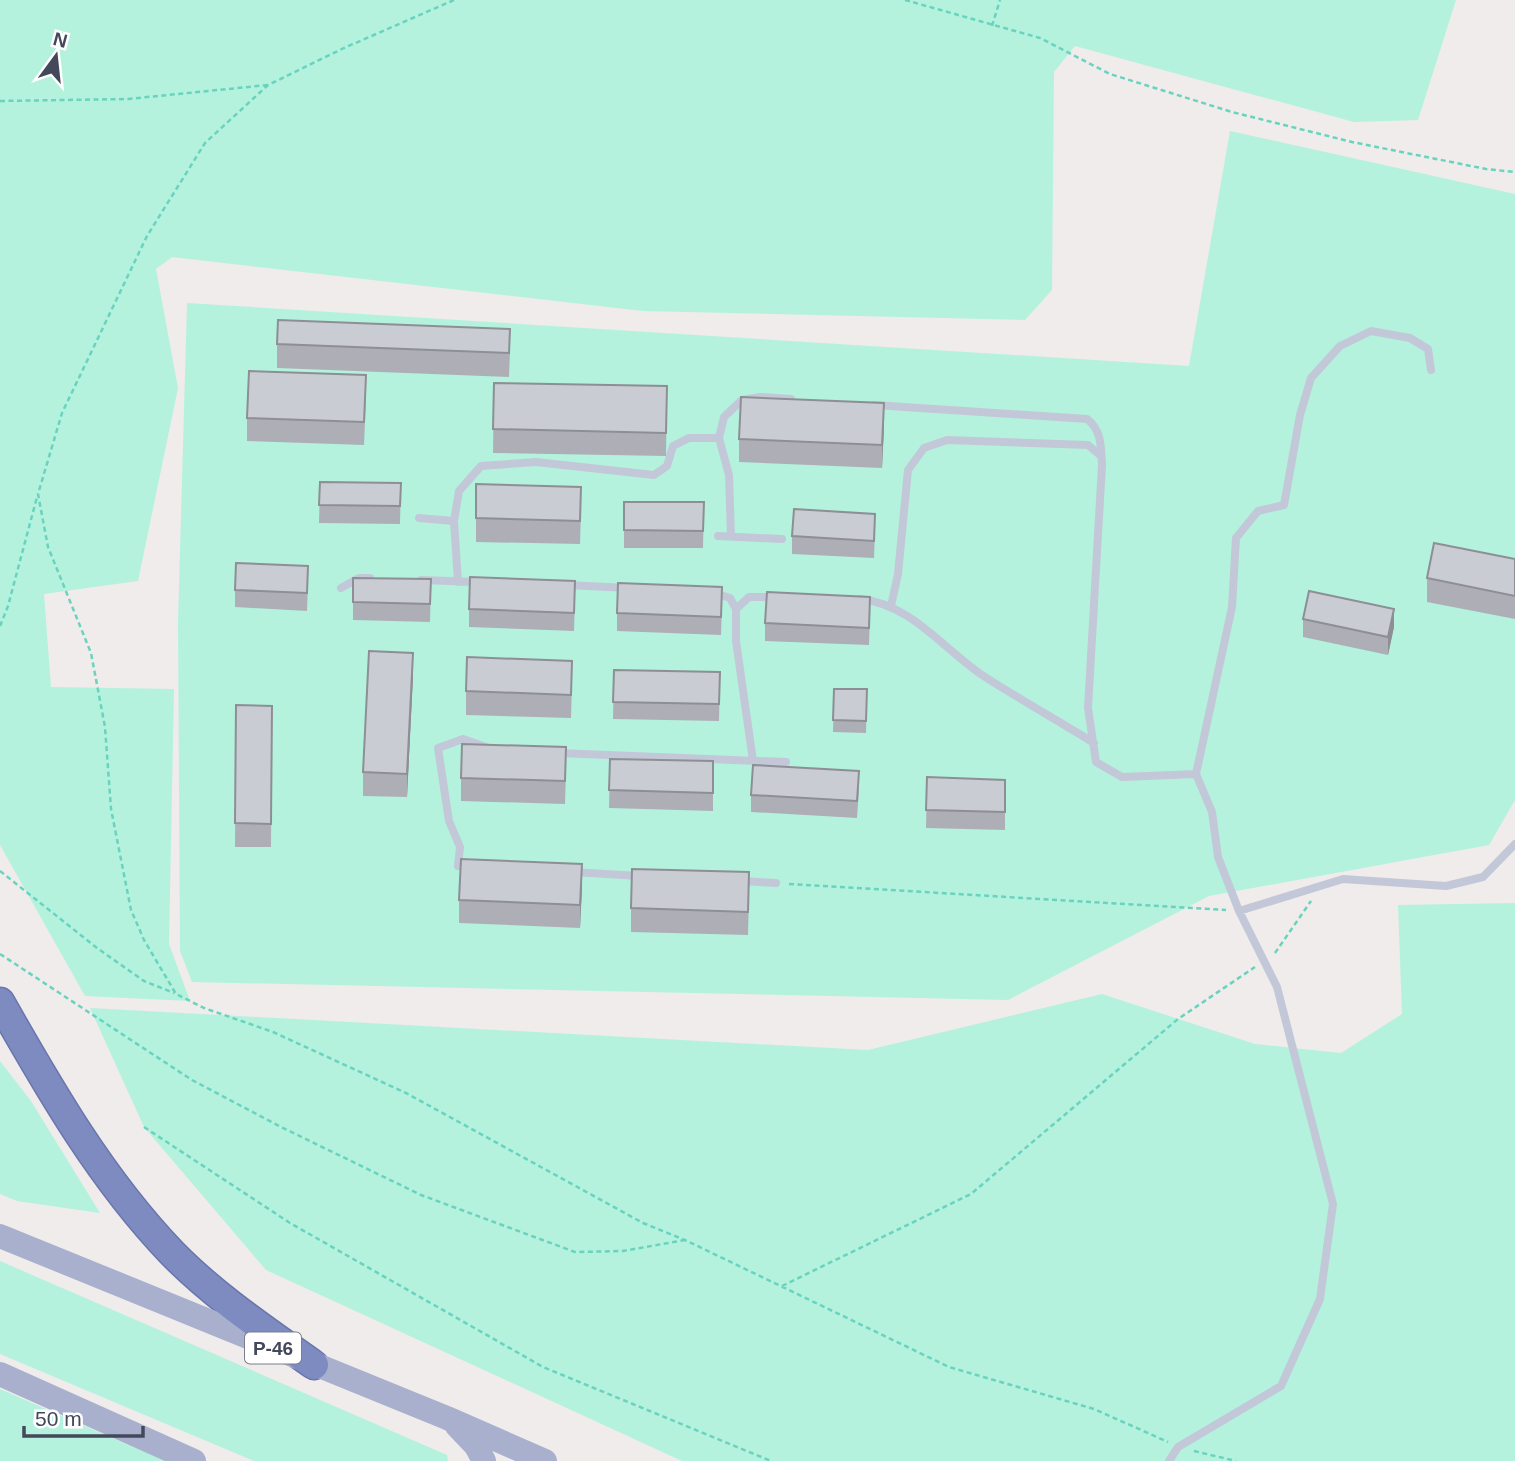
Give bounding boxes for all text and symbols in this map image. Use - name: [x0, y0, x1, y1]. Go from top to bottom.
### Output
- north arrow: [21, 21, 91, 91]
- text: N: [51, 28, 70, 52]
- road number: Р-46: [245, 1332, 301, 1364]
- scale bar: [24, 1394, 144, 1438]
- text: 50 m: [35, 1407, 82, 1430]

